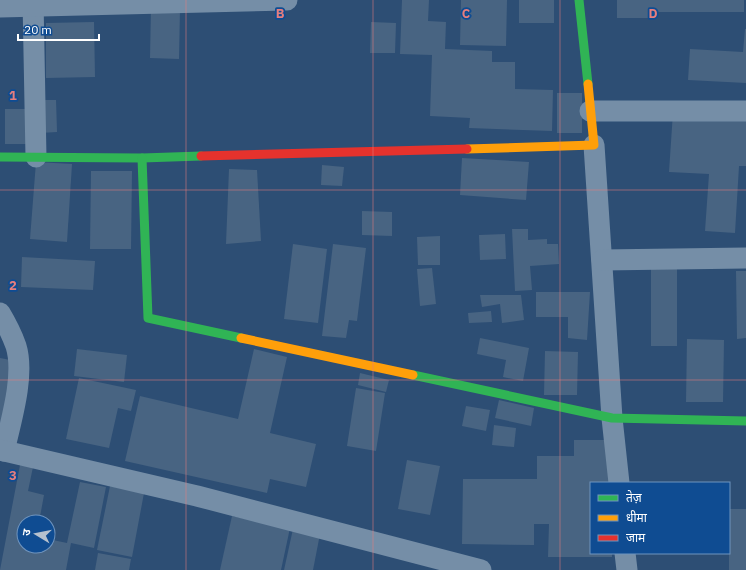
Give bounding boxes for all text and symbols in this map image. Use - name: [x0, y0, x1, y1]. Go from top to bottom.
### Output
- text: B: [276, 5, 285, 22]
- text: C: [462, 5, 471, 22]
- text: D: [648, 5, 658, 22]
- scale bar: [18, 16, 99, 42]
- text: 20 m: [24, 22, 52, 37]
- text: 1: [9, 87, 17, 104]
- text: 2: [9, 277, 17, 294]
- text: 3: [9, 467, 17, 484]
- legend: [590, 482, 730, 554]
- text: तेज़: [626, 490, 643, 505]
- text: धीमा: [626, 510, 648, 525]
- north arrow: [16, 514, 56, 554]
- text: उ: [19, 527, 34, 537]
- text: जाम: [626, 530, 646, 545]

